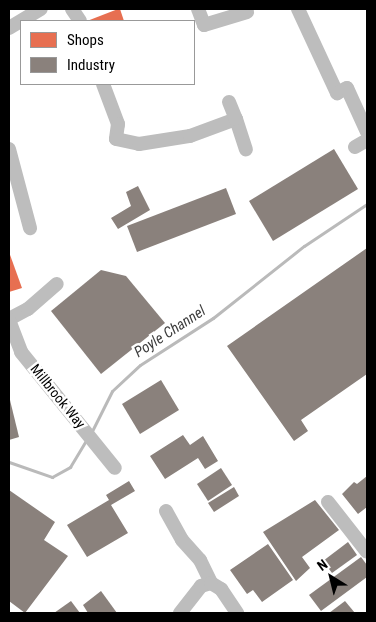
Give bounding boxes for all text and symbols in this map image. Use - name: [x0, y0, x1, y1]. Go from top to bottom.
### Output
- legend: [20, 20, 195, 85]
- text: Shops: [67, 31, 104, 49]
- text: Industry: [67, 56, 115, 74]
- water label: Poyle Channel: [131, 302, 209, 362]
- street label: Millbrook Way: [27, 361, 89, 431]
- north arrow: [306, 552, 356, 602]
- text: N: [314, 556, 330, 574]

